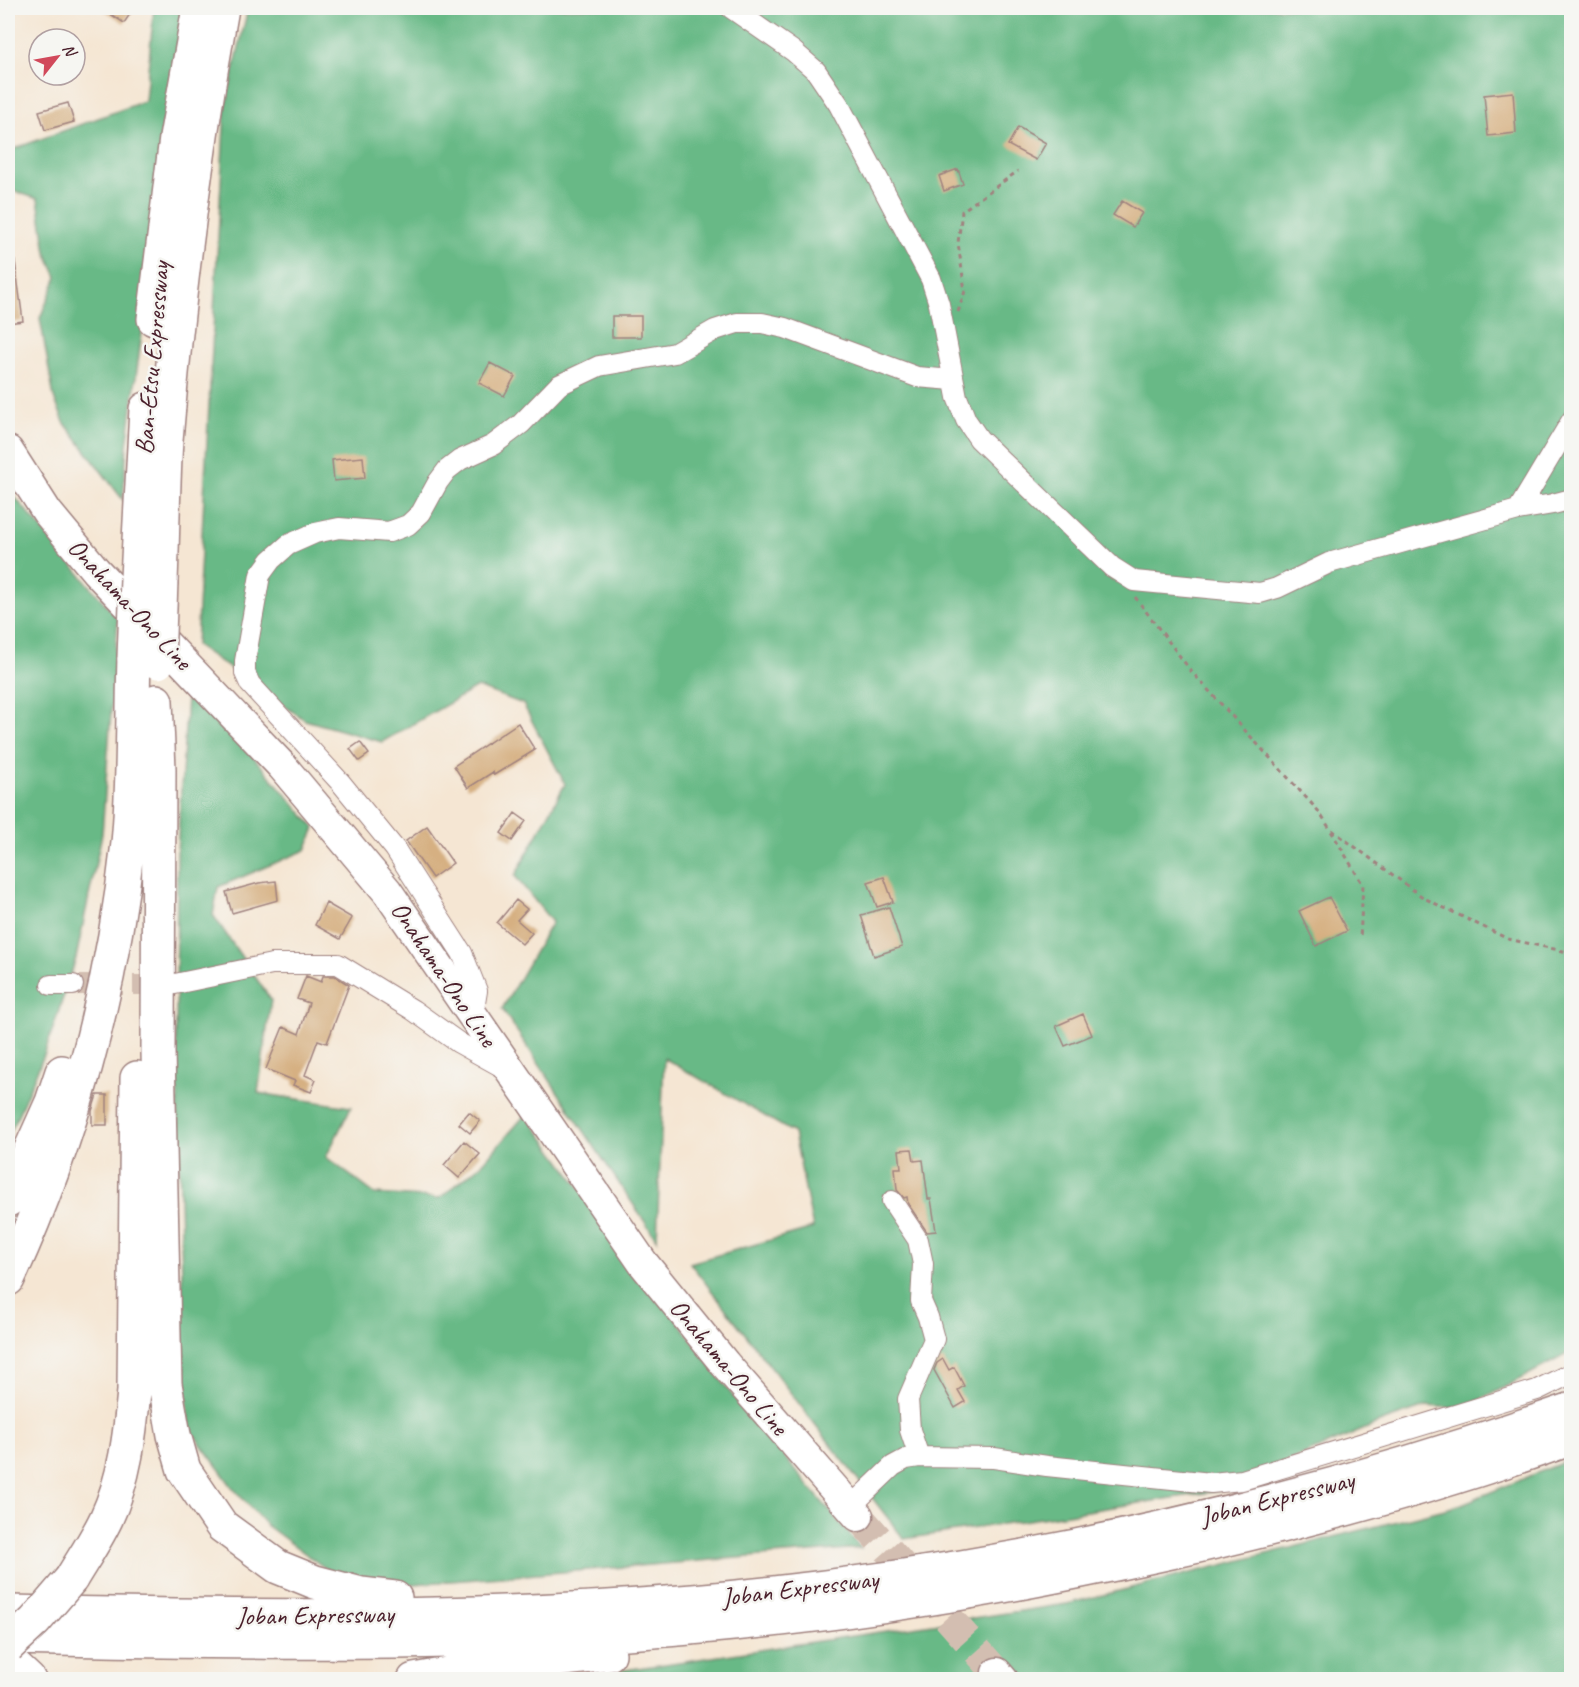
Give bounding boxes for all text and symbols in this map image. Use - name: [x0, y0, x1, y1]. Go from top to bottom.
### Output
- north arrow: [27, 27, 87, 87]
- text: N: [58, 40, 82, 62]
- street label: Ban-Etsu Expressway: [127, 258, 177, 456]
- street label: Onahama-Ono Line: [61, 531, 200, 678]
- street label: Onahama-Ono Line: [383, 895, 506, 1054]
- street label: Onahama-Ono Line: [662, 1292, 797, 1443]
- street label: Joban Expressway: [1195, 1462, 1359, 1534]
- street label: Joban Expressway: [718, 1562, 882, 1614]
- street label: Joban Expressway: [234, 1597, 396, 1633]

